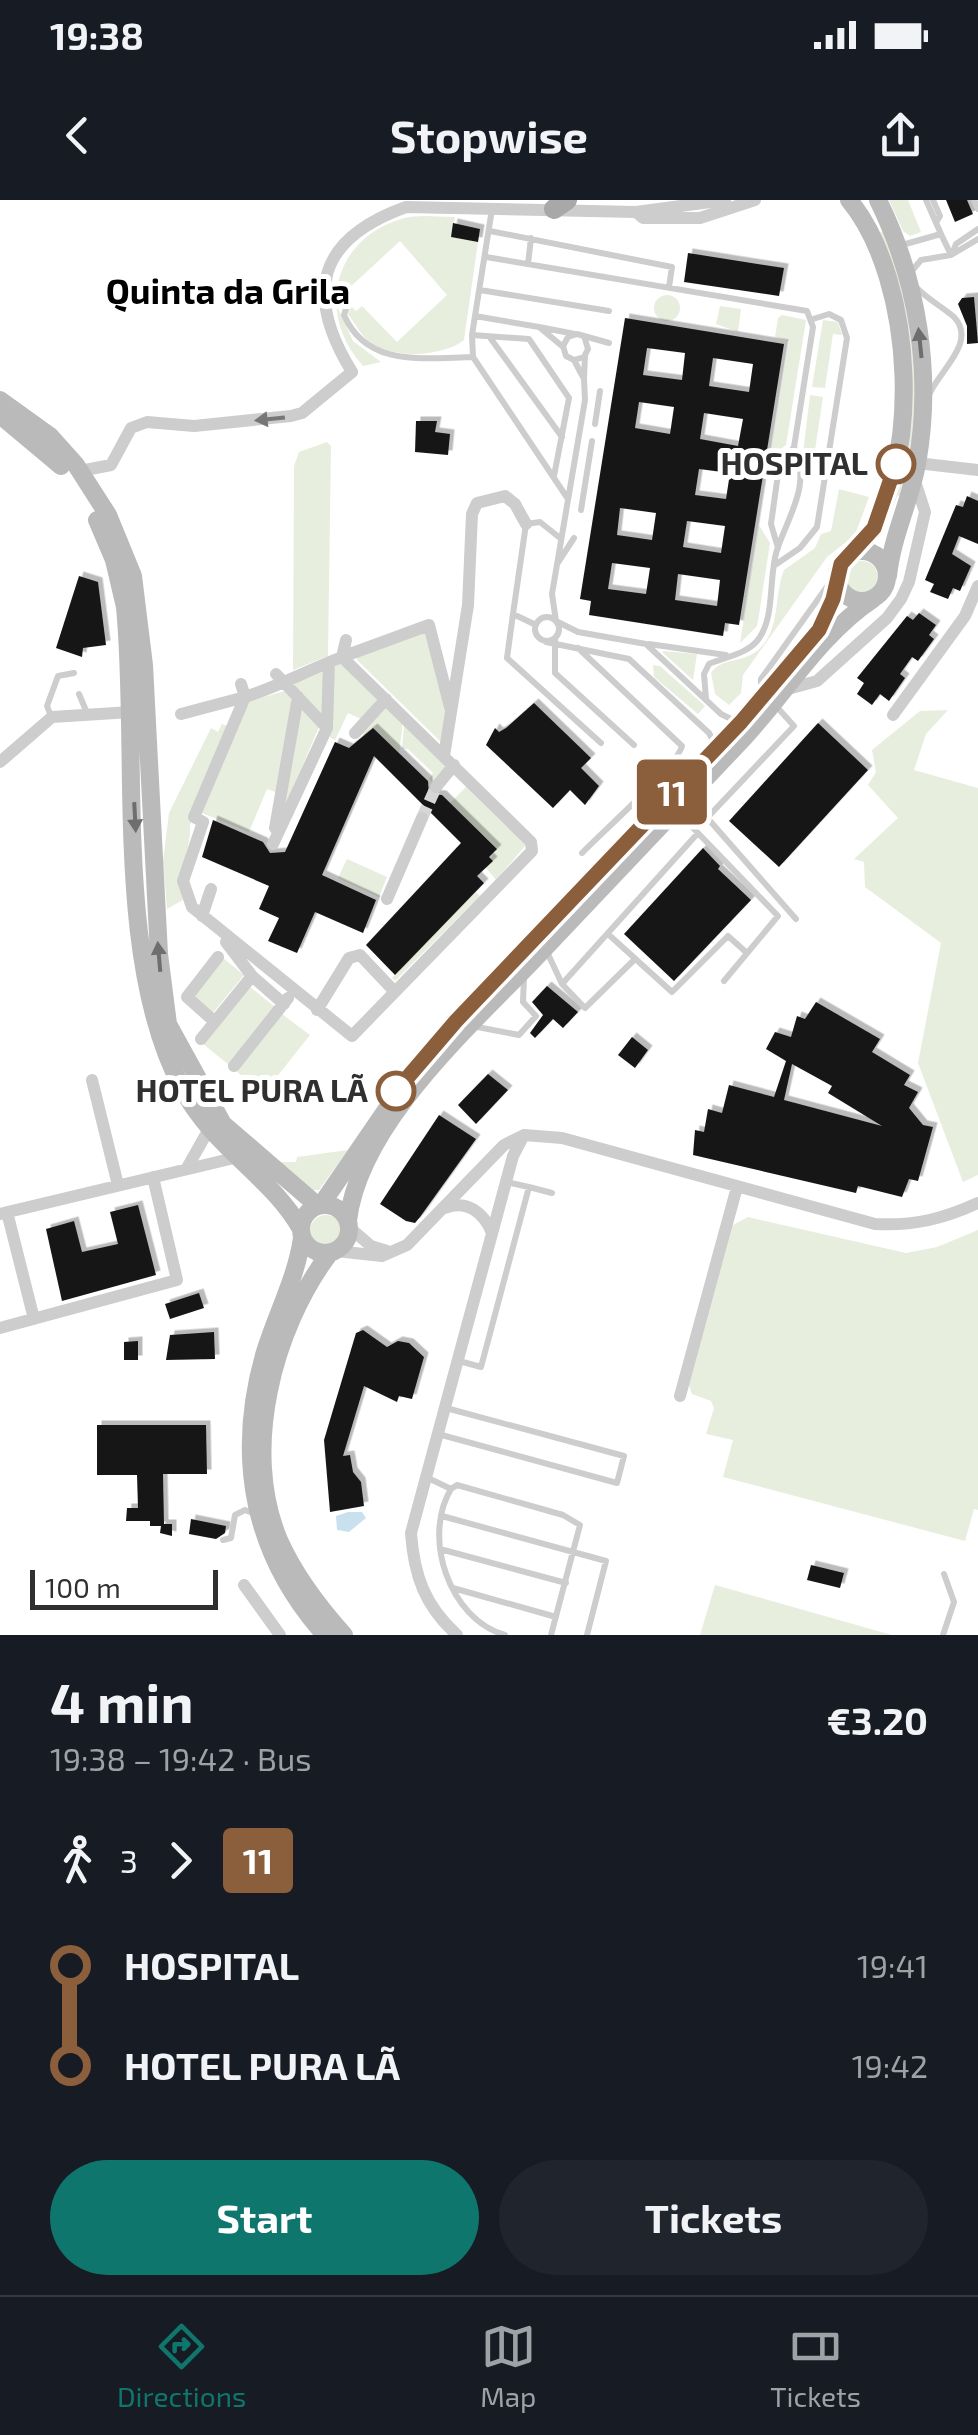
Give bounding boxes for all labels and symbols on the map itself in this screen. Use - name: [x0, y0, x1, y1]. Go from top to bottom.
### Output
- district label: Quinta da Grila: [106, 269, 350, 312]
- one-way arrow: [912, 326, 928, 358]
- one-way arrow: [254, 411, 286, 427]
- place label: HOSPITAL: [721, 443, 868, 481]
- marker: HOSPITAL: [877, 445, 915, 483]
- line badge: 11: [627, 760, 717, 824]
- one-way arrow: [127, 802, 143, 834]
- one-way arrow: [151, 940, 167, 972]
- place label: HOTEL PURA LÃ: [136, 1070, 368, 1108]
- marker: HOTEL PURA LÃ: [377, 1072, 415, 1110]
- scale bar: [30, 1565, 218, 1610]

